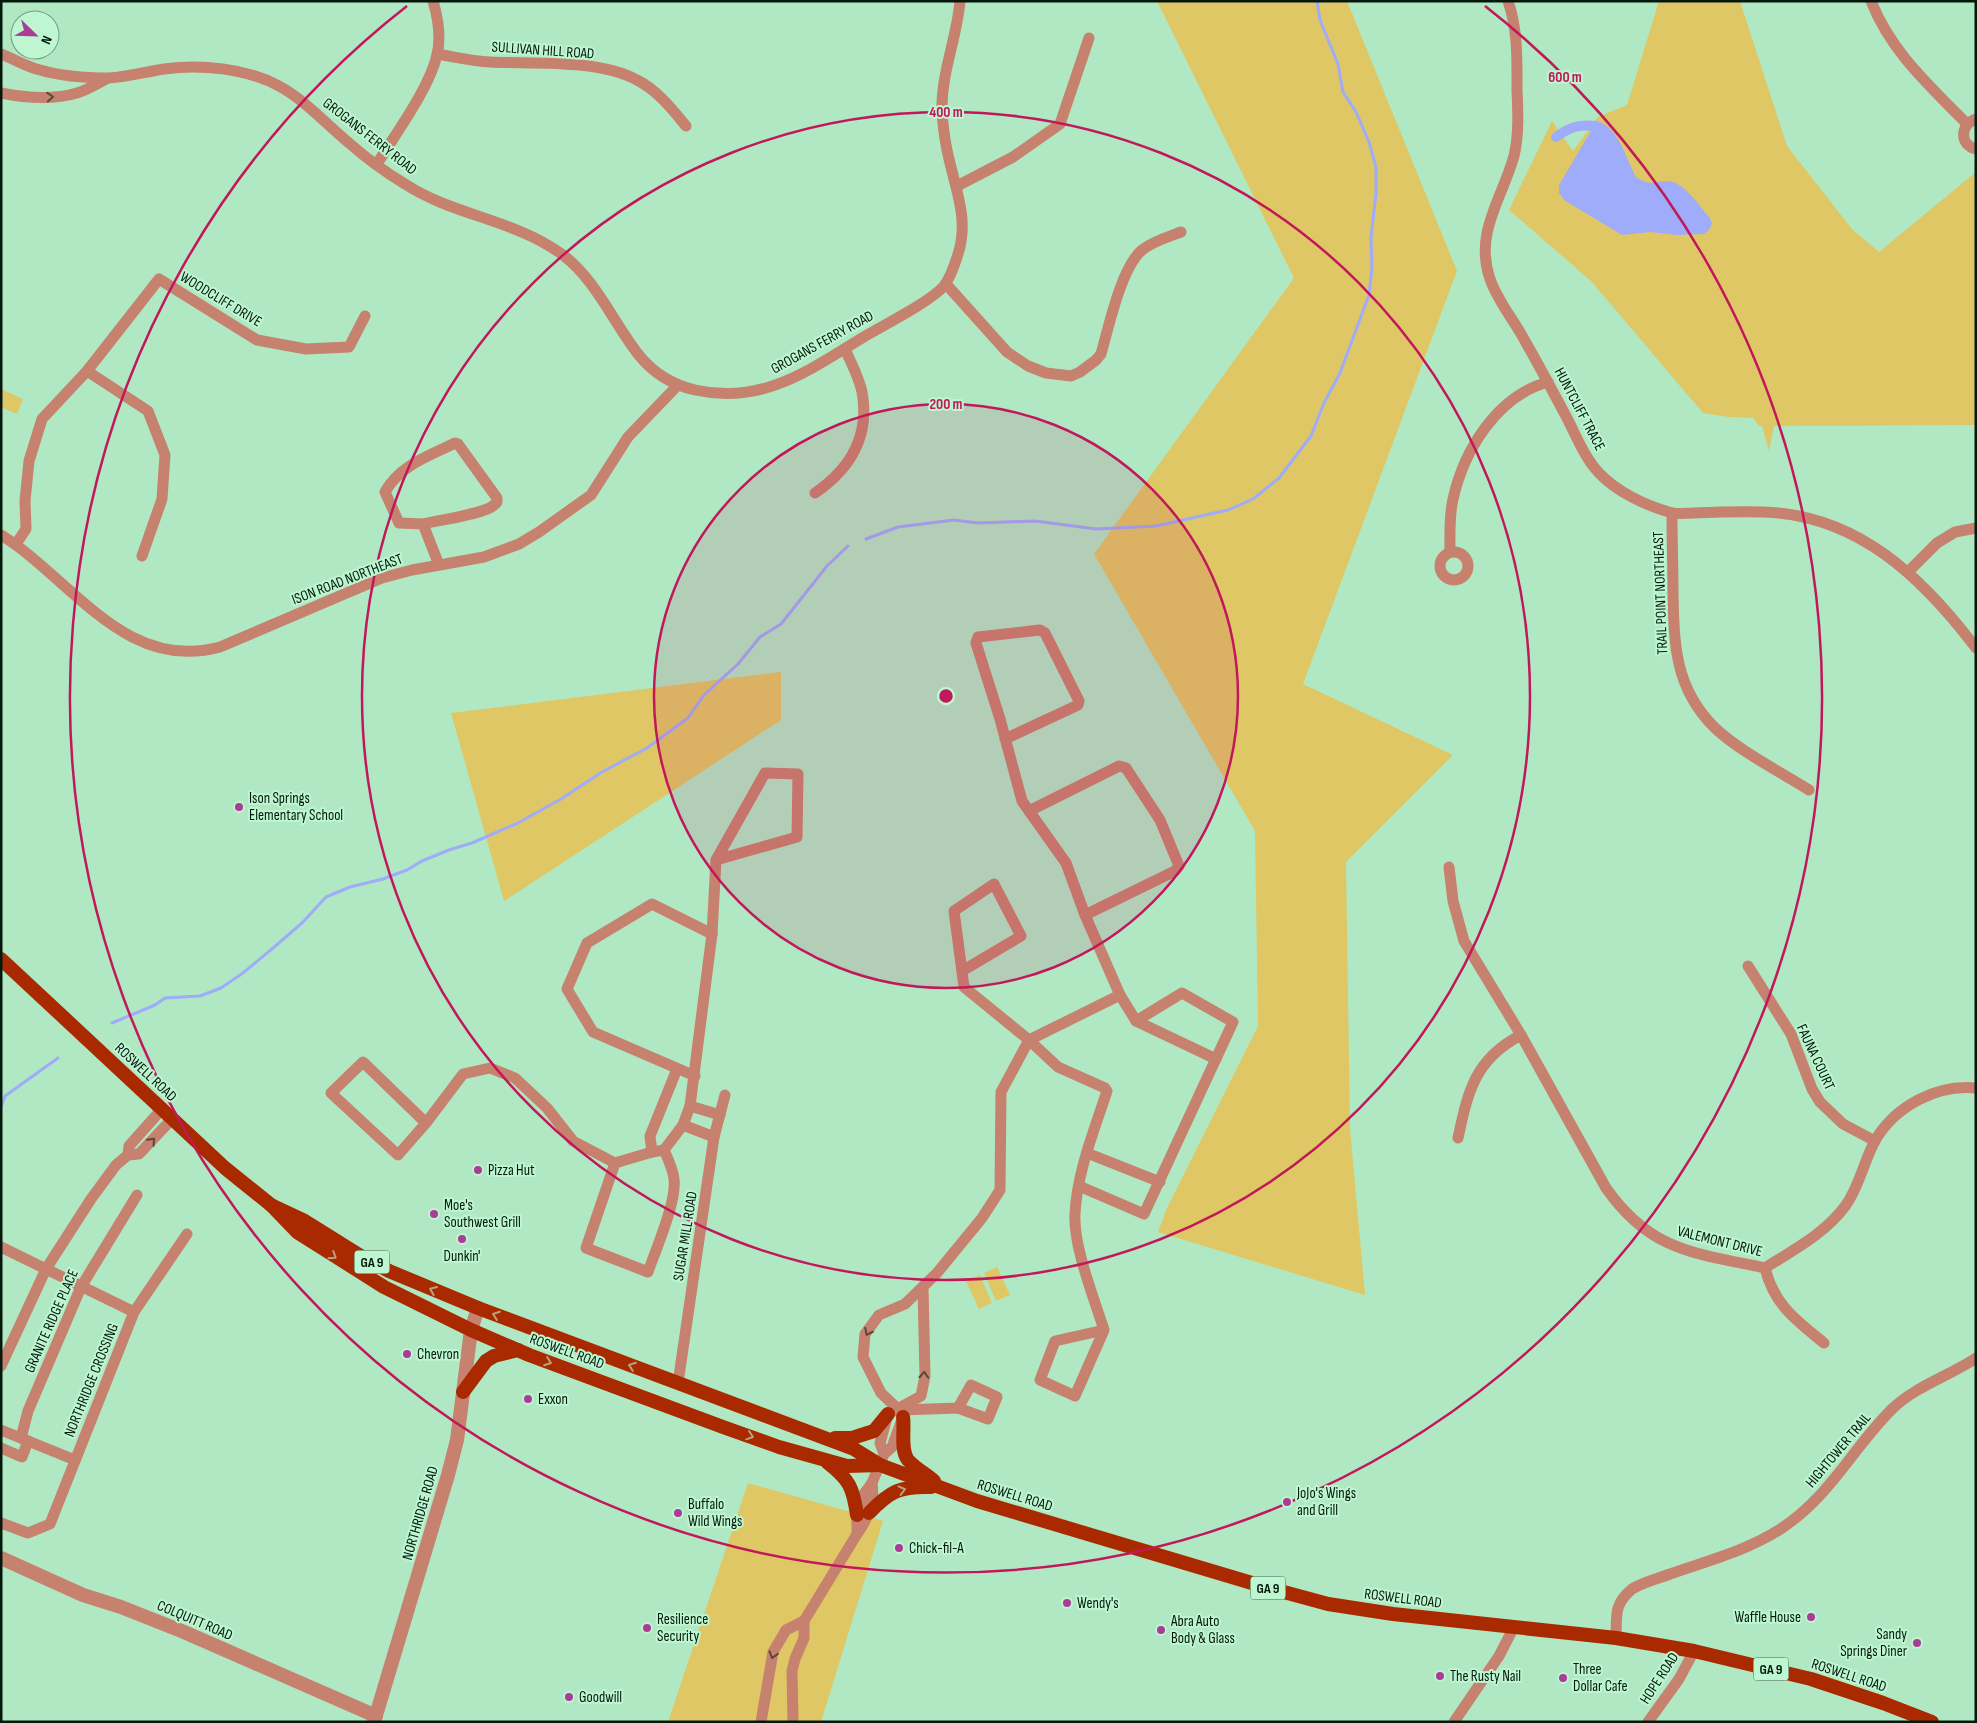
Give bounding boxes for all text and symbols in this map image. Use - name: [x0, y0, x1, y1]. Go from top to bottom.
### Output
- north arrow: [10, 10, 60, 60]
- text: N: [37, 33, 56, 47]
- street label: SULLIVAN HILL ROAD: [491, 37, 595, 64]
- text: 600 m: [1548, 68, 1582, 87]
- one-way arrow: [46, 91, 54, 102]
- street label: GROGANS FERRY ROAD: [319, 94, 421, 179]
- text: 400 m: [929, 103, 963, 122]
- street label: WOODCLIFF DRIVE: [176, 268, 265, 331]
- street label: GROGANS FERRY ROAD: [768, 306, 877, 378]
- street label: HUNTCLIFF TRACE: [1550, 364, 1609, 454]
- text: 200 m: [929, 395, 963, 414]
- street label: TRAIL POINT NORTHEAST: [1649, 531, 1672, 655]
- street label: ISON ROAD NORTHEAST: [289, 550, 405, 609]
- centre of rings: [937, 687, 955, 705]
- place label: Ison Springs Elementary School: [249, 789, 343, 825]
- marker: Ison Springs Elementary School: [233, 801, 245, 813]
- street label: FAUNA COURT: [1792, 1021, 1839, 1093]
- street label: ROSWELL ROAD: [111, 1039, 181, 1106]
- one-way arrow: [146, 1137, 155, 1146]
- place label: Pizza Hut: [488, 1161, 535, 1180]
- marker: Pizza Hut: [472, 1164, 484, 1176]
- street label: SUGAR MILL ROAD: [669, 1190, 702, 1282]
- place label: Moe's Southwest Grill: [444, 1196, 521, 1232]
- marker: Moe's Southwest Grill: [428, 1208, 440, 1220]
- street label: VALEMONT DRIVE: [1675, 1222, 1764, 1261]
- marker: Dunkin': [456, 1233, 468, 1245]
- place label: Dunkin': [444, 1247, 480, 1266]
- one-way arrow: [328, 1249, 337, 1259]
- road number: GA 9: [354, 1250, 390, 1274]
- street label: GRANITE RIDGE PLACE: [20, 1267, 83, 1376]
- one-way arrow: [429, 1285, 438, 1296]
- one-way arrow: [492, 1311, 501, 1321]
- street label: NORTHRIDGE CROSSING: [60, 1320, 123, 1440]
- one-way arrow: [865, 1327, 875, 1336]
- street label: ROSWELL ROAD: [527, 1329, 607, 1374]
- place label: Chevron: [417, 1345, 459, 1364]
- marker: Chevron: [401, 1348, 413, 1360]
- one-way arrow: [544, 1356, 552, 1366]
- one-way arrow: [629, 1361, 637, 1371]
- one-way arrow: [918, 1371, 929, 1379]
- place label: Exxon: [538, 1390, 568, 1409]
- marker: Exxon: [522, 1393, 534, 1405]
- street label: HIGHTOWER TRAIL: [1802, 1409, 1876, 1492]
- one-way arrow: [745, 1430, 753, 1440]
- street label: NORTHRIDGE ROAD: [398, 1464, 443, 1562]
- street label: ROSWELL ROAD: [975, 1475, 1055, 1516]
- place label: JoJo's Wings and Grill: [1296, 1484, 1356, 1520]
- one-way arrow: [897, 1485, 906, 1496]
- place label: Buffalo Wild Wings: [688, 1495, 742, 1531]
- marker: JoJo's Wings and Grill: [1281, 1496, 1293, 1508]
- marker: Buffalo Wild Wings: [672, 1507, 684, 1519]
- place label: Chick-fil-A: [909, 1539, 964, 1558]
- marker: Chick-fil-A: [893, 1542, 905, 1554]
- road number: GA 9: [1250, 1576, 1286, 1600]
- street label: ROSWELL ROAD: [1363, 1584, 1443, 1613]
- place label: Wendy's: [1077, 1594, 1119, 1613]
- street label: COLQUITT ROAD: [154, 1596, 235, 1645]
- marker: Wendy's: [1061, 1597, 1073, 1609]
- place label: Waffle House: [1735, 1608, 1801, 1627]
- place label: Resilience Security: [657, 1610, 708, 1646]
- marker: Waffle House: [1805, 1611, 1817, 1623]
- place label: Abra Auto Body & Glass: [1170, 1612, 1235, 1648]
- marker: Resilience Security: [641, 1622, 653, 1634]
- marker: Abra Auto Body & Glass: [1155, 1624, 1167, 1636]
- place label: Sandy Springs Diner: [1840, 1625, 1908, 1661]
- marker: Sandy Springs Diner: [1911, 1637, 1923, 1649]
- street label: HOPE ROAD: [1636, 1649, 1683, 1708]
- one-way arrow: [769, 1650, 779, 1659]
- street label: ROSWELL ROAD: [1809, 1654, 1889, 1697]
- road number: GA 9: [1754, 1658, 1788, 1680]
- place label: Three Dollar Cafe: [1573, 1660, 1627, 1696]
- place label: The Rusty Nail: [1450, 1667, 1521, 1686]
- marker: The Rusty Nail: [1434, 1670, 1446, 1682]
- marker: Three Dollar Cafe: [1557, 1672, 1569, 1684]
- place label: Goodwill: [579, 1688, 622, 1707]
- marker: Goodwill: [563, 1691, 575, 1703]

